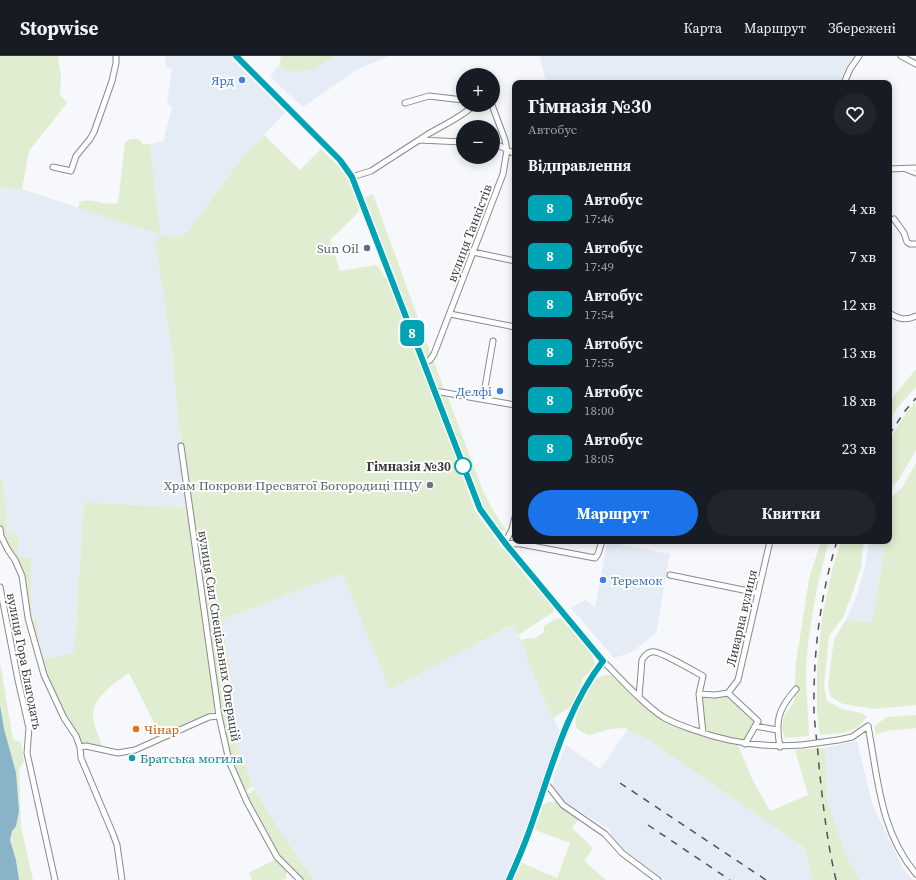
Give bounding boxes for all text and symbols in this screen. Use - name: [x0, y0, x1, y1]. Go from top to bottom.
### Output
- text: Stopwise: [20, 15, 98, 41]
- text: Карта: [683, 18, 722, 38]
- text: Маршрут: [744, 18, 806, 38]
- text: Збережені: [828, 18, 896, 38]
- map controls: [456, 68, 500, 164]
- button: +: [456, 68, 500, 112]
- place label: Ярд: [211, 72, 234, 89]
- marker: Ярд: [237, 75, 247, 85]
- text: Гімназія №30: [528, 93, 651, 119]
- button: heart: [834, 93, 876, 135]
- button: −: [456, 120, 500, 164]
- text: Автобус: [528, 121, 577, 138]
- text: Відправлення: [528, 155, 631, 176]
- street label: вулиця Танкістів: [443, 182, 496, 284]
- text: Автобус: [584, 189, 643, 210]
- text: 8: [546, 198, 554, 218]
- text: 4 хв: [849, 198, 876, 219]
- text: 17:46: [584, 210, 614, 227]
- text: Автобус: [584, 237, 643, 258]
- place label: Sun Oil: [317, 240, 359, 257]
- marker: Sun Oil: [362, 243, 372, 253]
- text: 8: [546, 246, 554, 266]
- text: 7 хв: [849, 246, 876, 267]
- text: 17:49: [584, 258, 614, 275]
- text: Автобус: [584, 285, 643, 306]
- text: 8: [546, 294, 554, 314]
- text: 12 хв: [842, 294, 876, 315]
- text: 17:54: [584, 306, 614, 323]
- line badge: 8: [399, 320, 425, 346]
- text: 8: [408, 323, 416, 343]
- text: Автобус: [584, 333, 643, 354]
- text: 8: [546, 342, 554, 362]
- text: 13 хв: [842, 342, 876, 363]
- text: 17:55: [584, 354, 614, 371]
- text: Автобус: [584, 381, 643, 402]
- place label: Делфі: [456, 383, 492, 400]
- marker: Делфі: [495, 386, 505, 396]
- text: 8: [546, 390, 554, 410]
- text: 18 хв: [842, 390, 876, 411]
- text: 18:00: [584, 402, 614, 419]
- text: Автобус: [584, 429, 643, 450]
- text: 8: [546, 438, 554, 458]
- text: 23 хв: [842, 438, 876, 459]
- text: 18:05: [584, 450, 614, 467]
- marker: Гімназія №30: [454, 457, 472, 475]
- place label: Гімназія №30: [367, 458, 451, 475]
- place label: Храм Покрови Пресвятої Богородиці ПЦУ: [164, 477, 422, 494]
- marker: Храм Покрови Пресвятої Богородиці ПЦУ: [425, 480, 435, 490]
- button: Маршрут: [528, 490, 698, 536]
- button: Квитки: [706, 490, 876, 536]
- street label: вулиця Сил Спеціальних Операцій: [194, 529, 245, 743]
- street label: Ливарна вулиця: [722, 568, 761, 669]
- place label: Теремок: [611, 572, 663, 589]
- marker: Теремок: [598, 575, 608, 585]
- street label: вулиця Гора Благодать: [3, 591, 46, 731]
- place label: Чінар: [144, 721, 179, 738]
- marker: Чінар: [131, 724, 141, 734]
- place label: Братська могила: [140, 750, 243, 767]
- marker: Братська могила: [127, 753, 137, 763]

